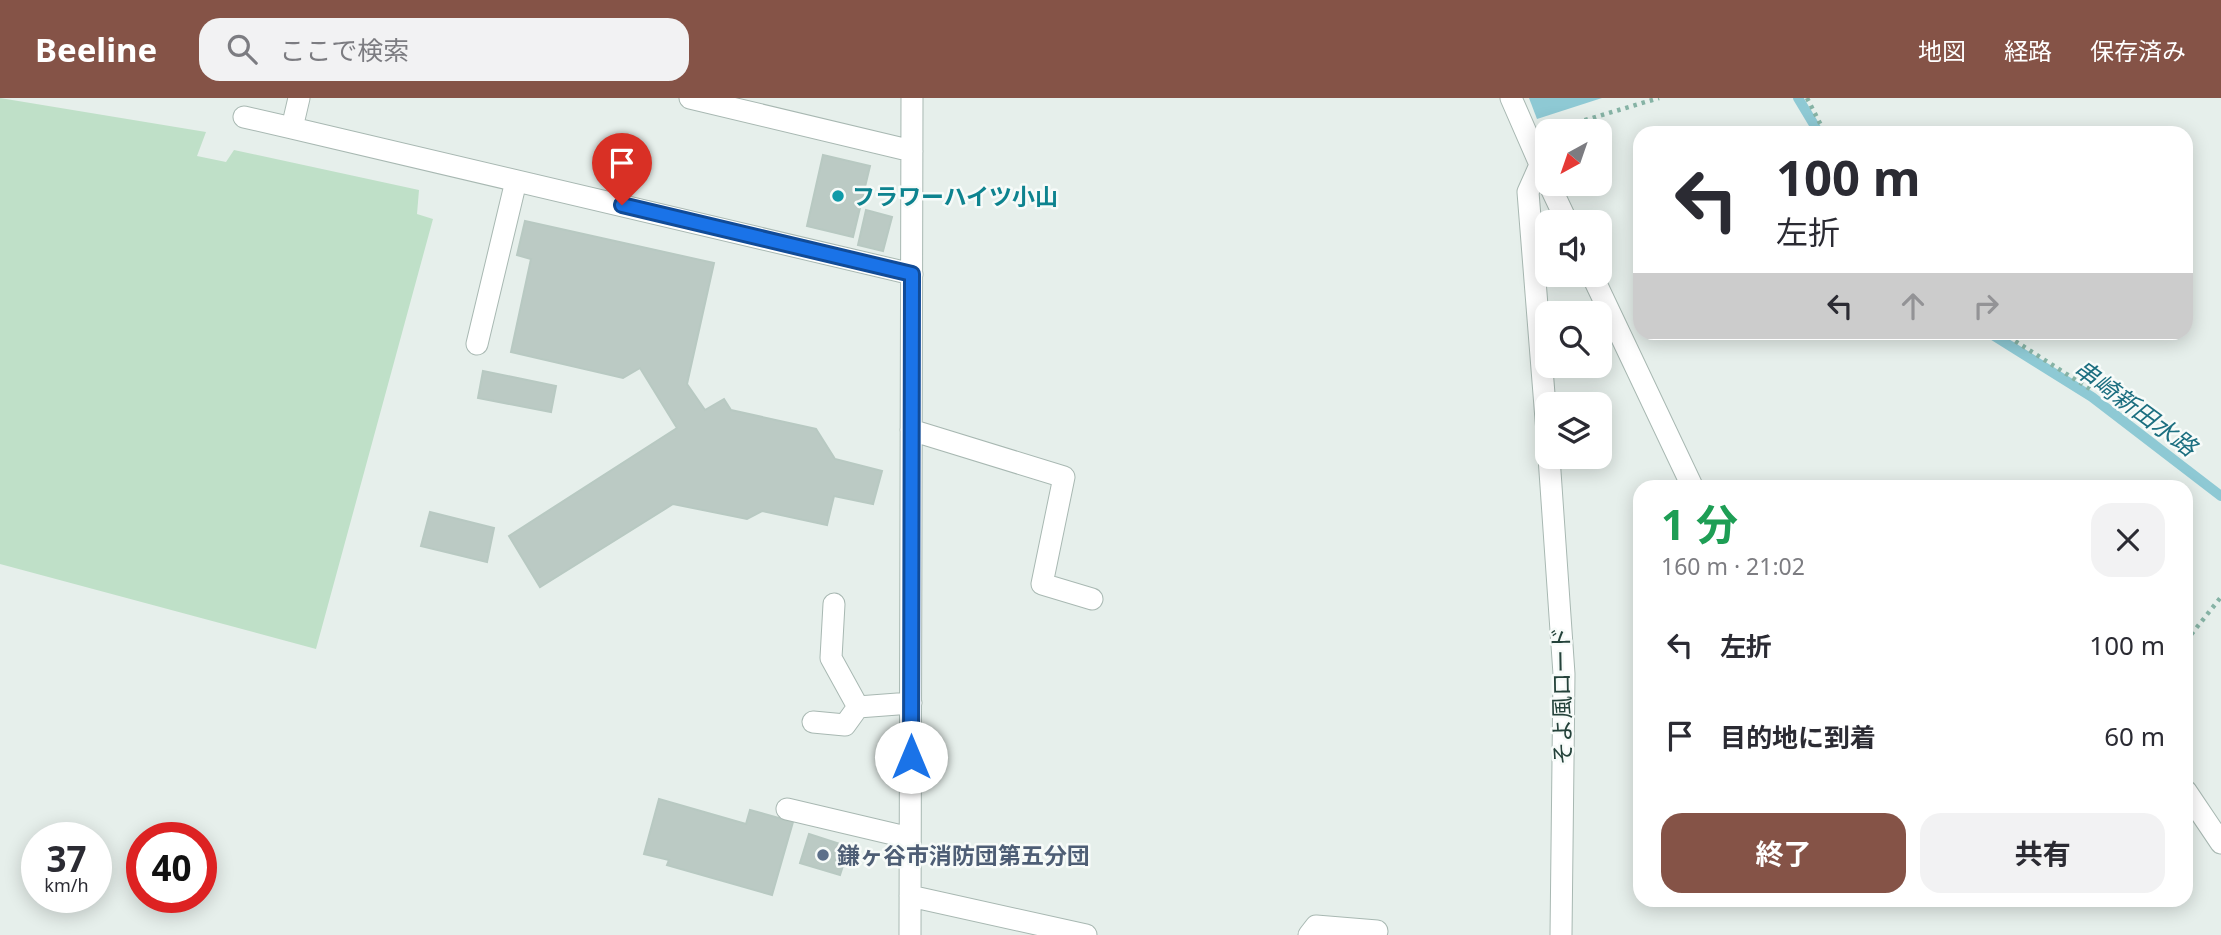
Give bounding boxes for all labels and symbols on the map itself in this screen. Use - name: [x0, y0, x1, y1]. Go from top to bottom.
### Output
- north arrow: [1535, 119, 1612, 196]
- pin: [592, 133, 652, 205]
- place label: フラワーハイツ小山: [852, 180, 1058, 212]
- marker: フラワーハイツ小山: [830, 188, 846, 204]
- water label: 串崎新田水路: [2068, 351, 2206, 464]
- street label: そよ風ロード: [1544, 627, 1578, 765]
- position arrow: [874, 720, 948, 794]
- speed limit sign: 40: [126, 822, 217, 913]
- place label: 鎌ヶ谷市消防団第五分団: [837, 839, 1090, 871]
- marker: 鎌ヶ谷市消防団第五分団: [815, 847, 831, 863]

